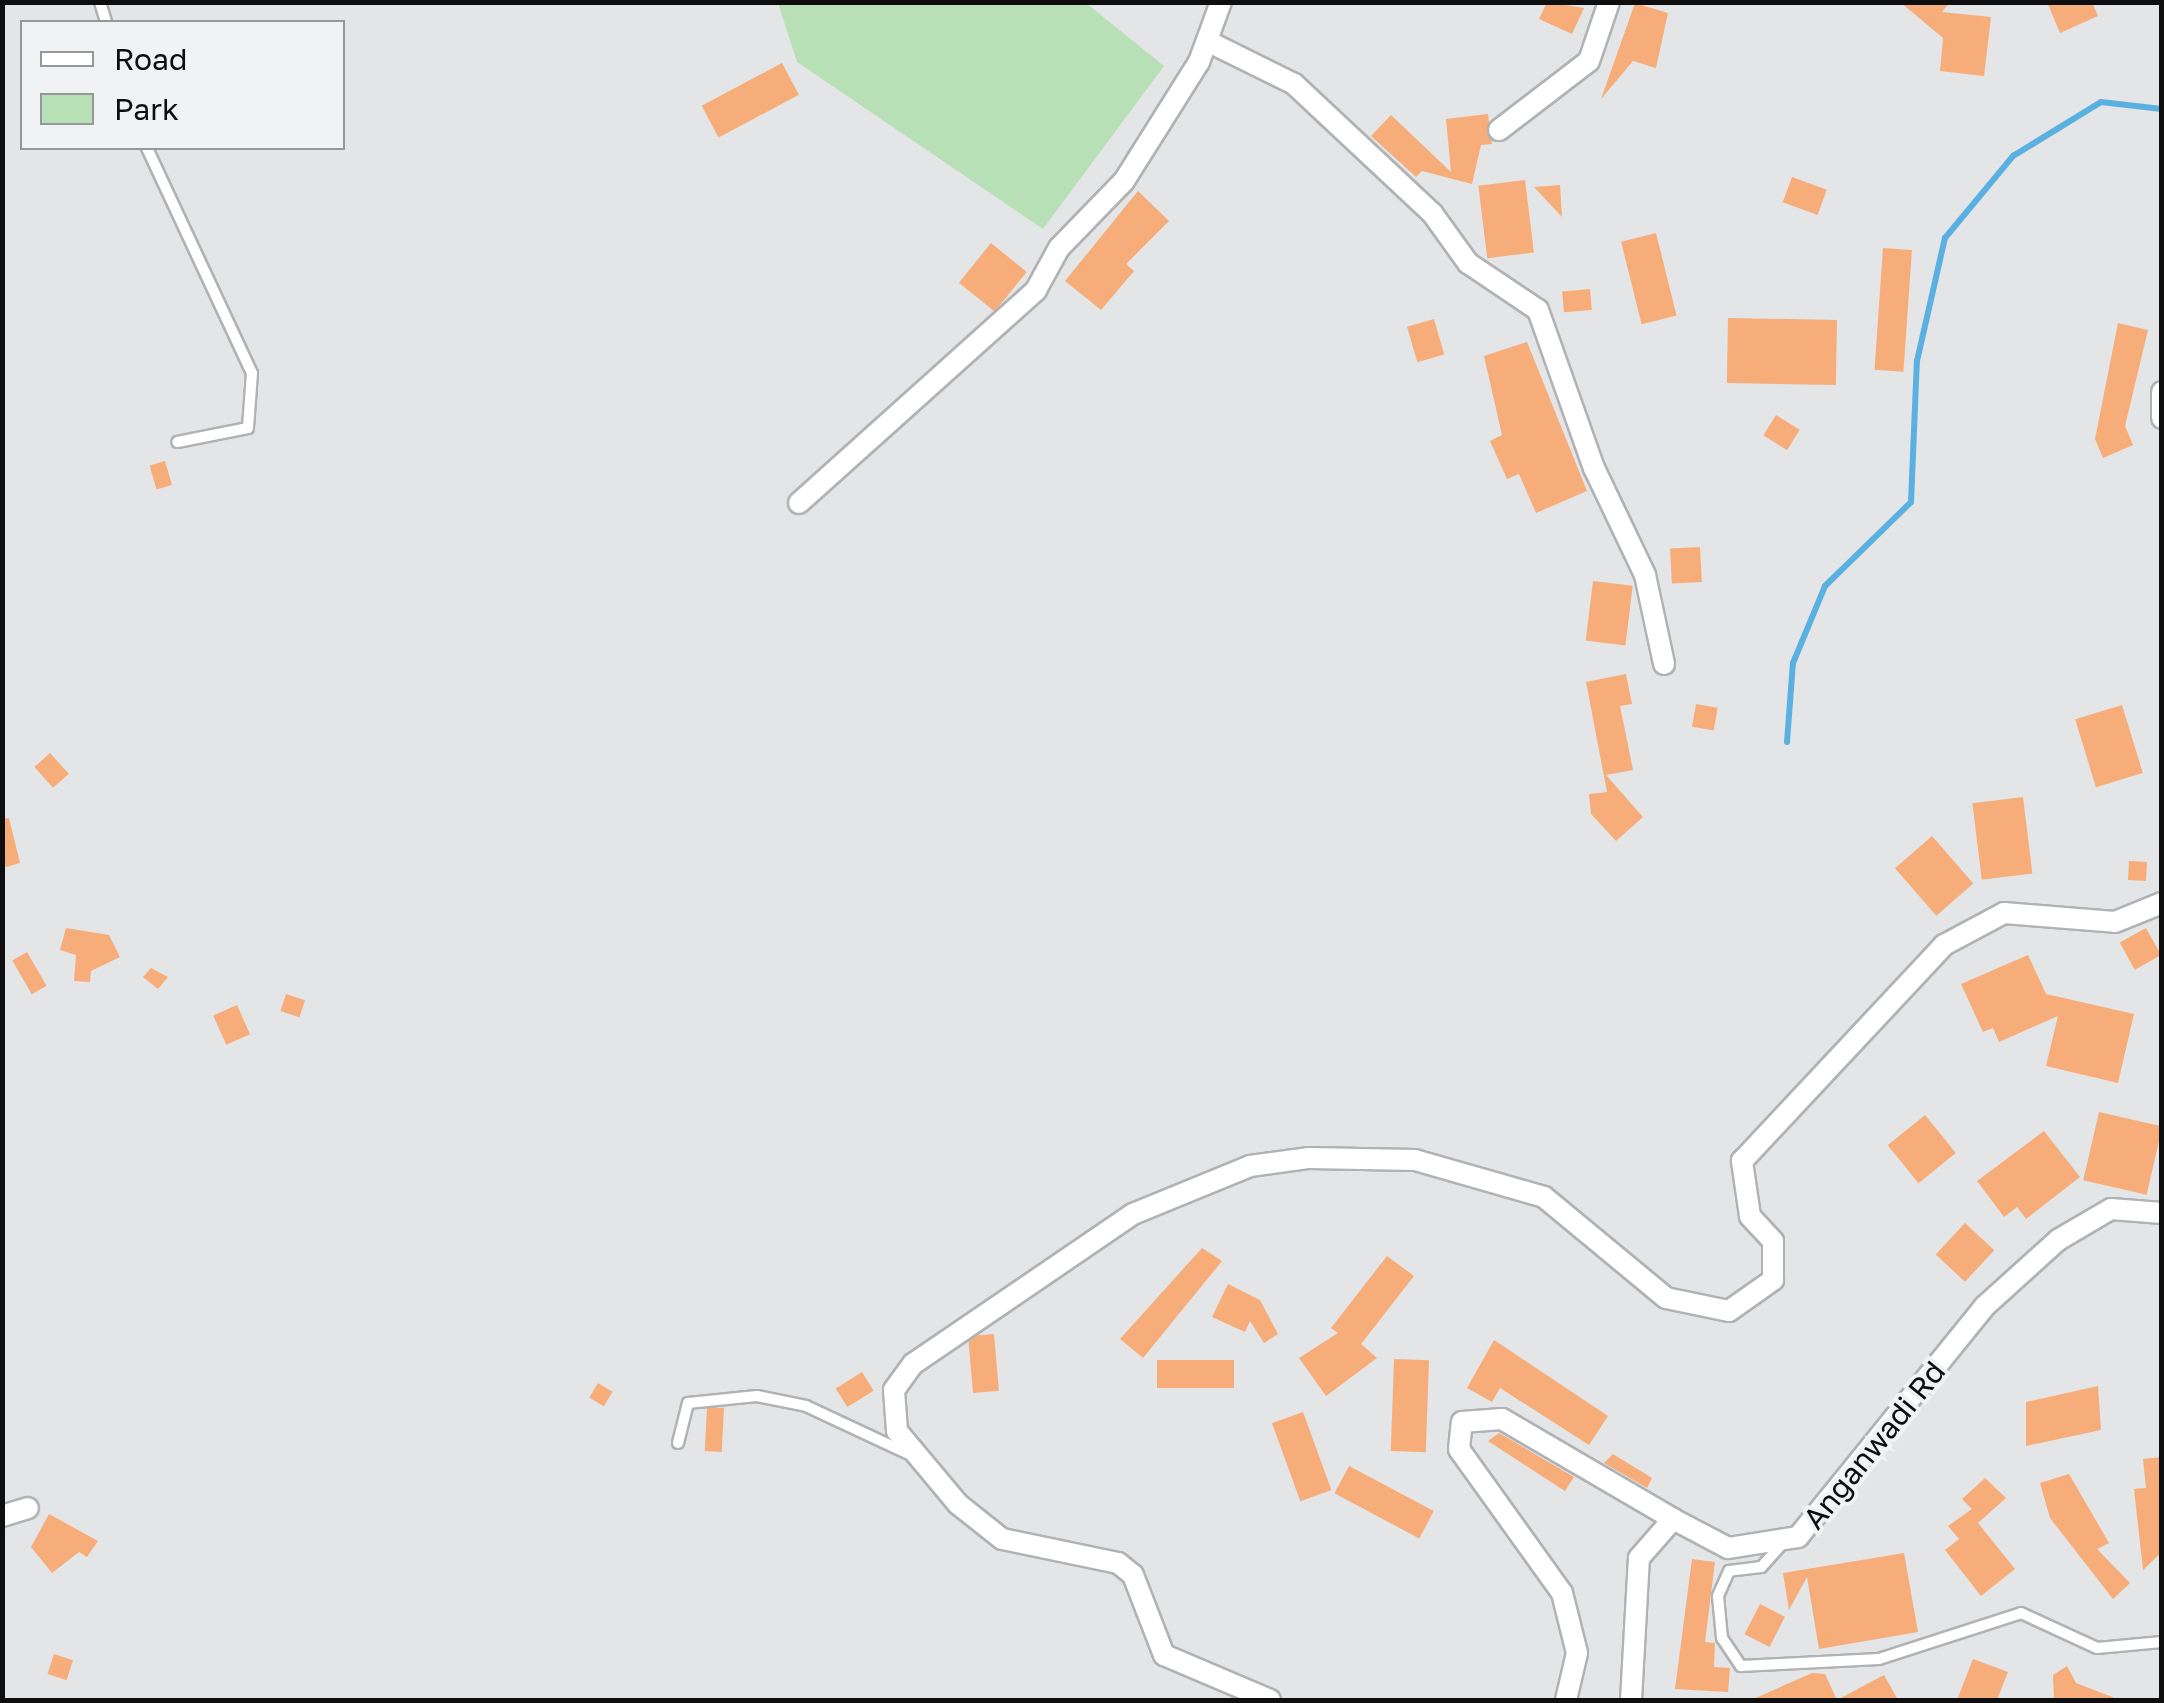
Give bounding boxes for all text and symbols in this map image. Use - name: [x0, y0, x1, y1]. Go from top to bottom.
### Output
- legend: [20, 20, 345, 150]
- text: Road: [114, 41, 188, 77]
- text: Park: [114, 91, 179, 127]
- street label: Anganwadi Rd: [1795, 1354, 1953, 1536]

